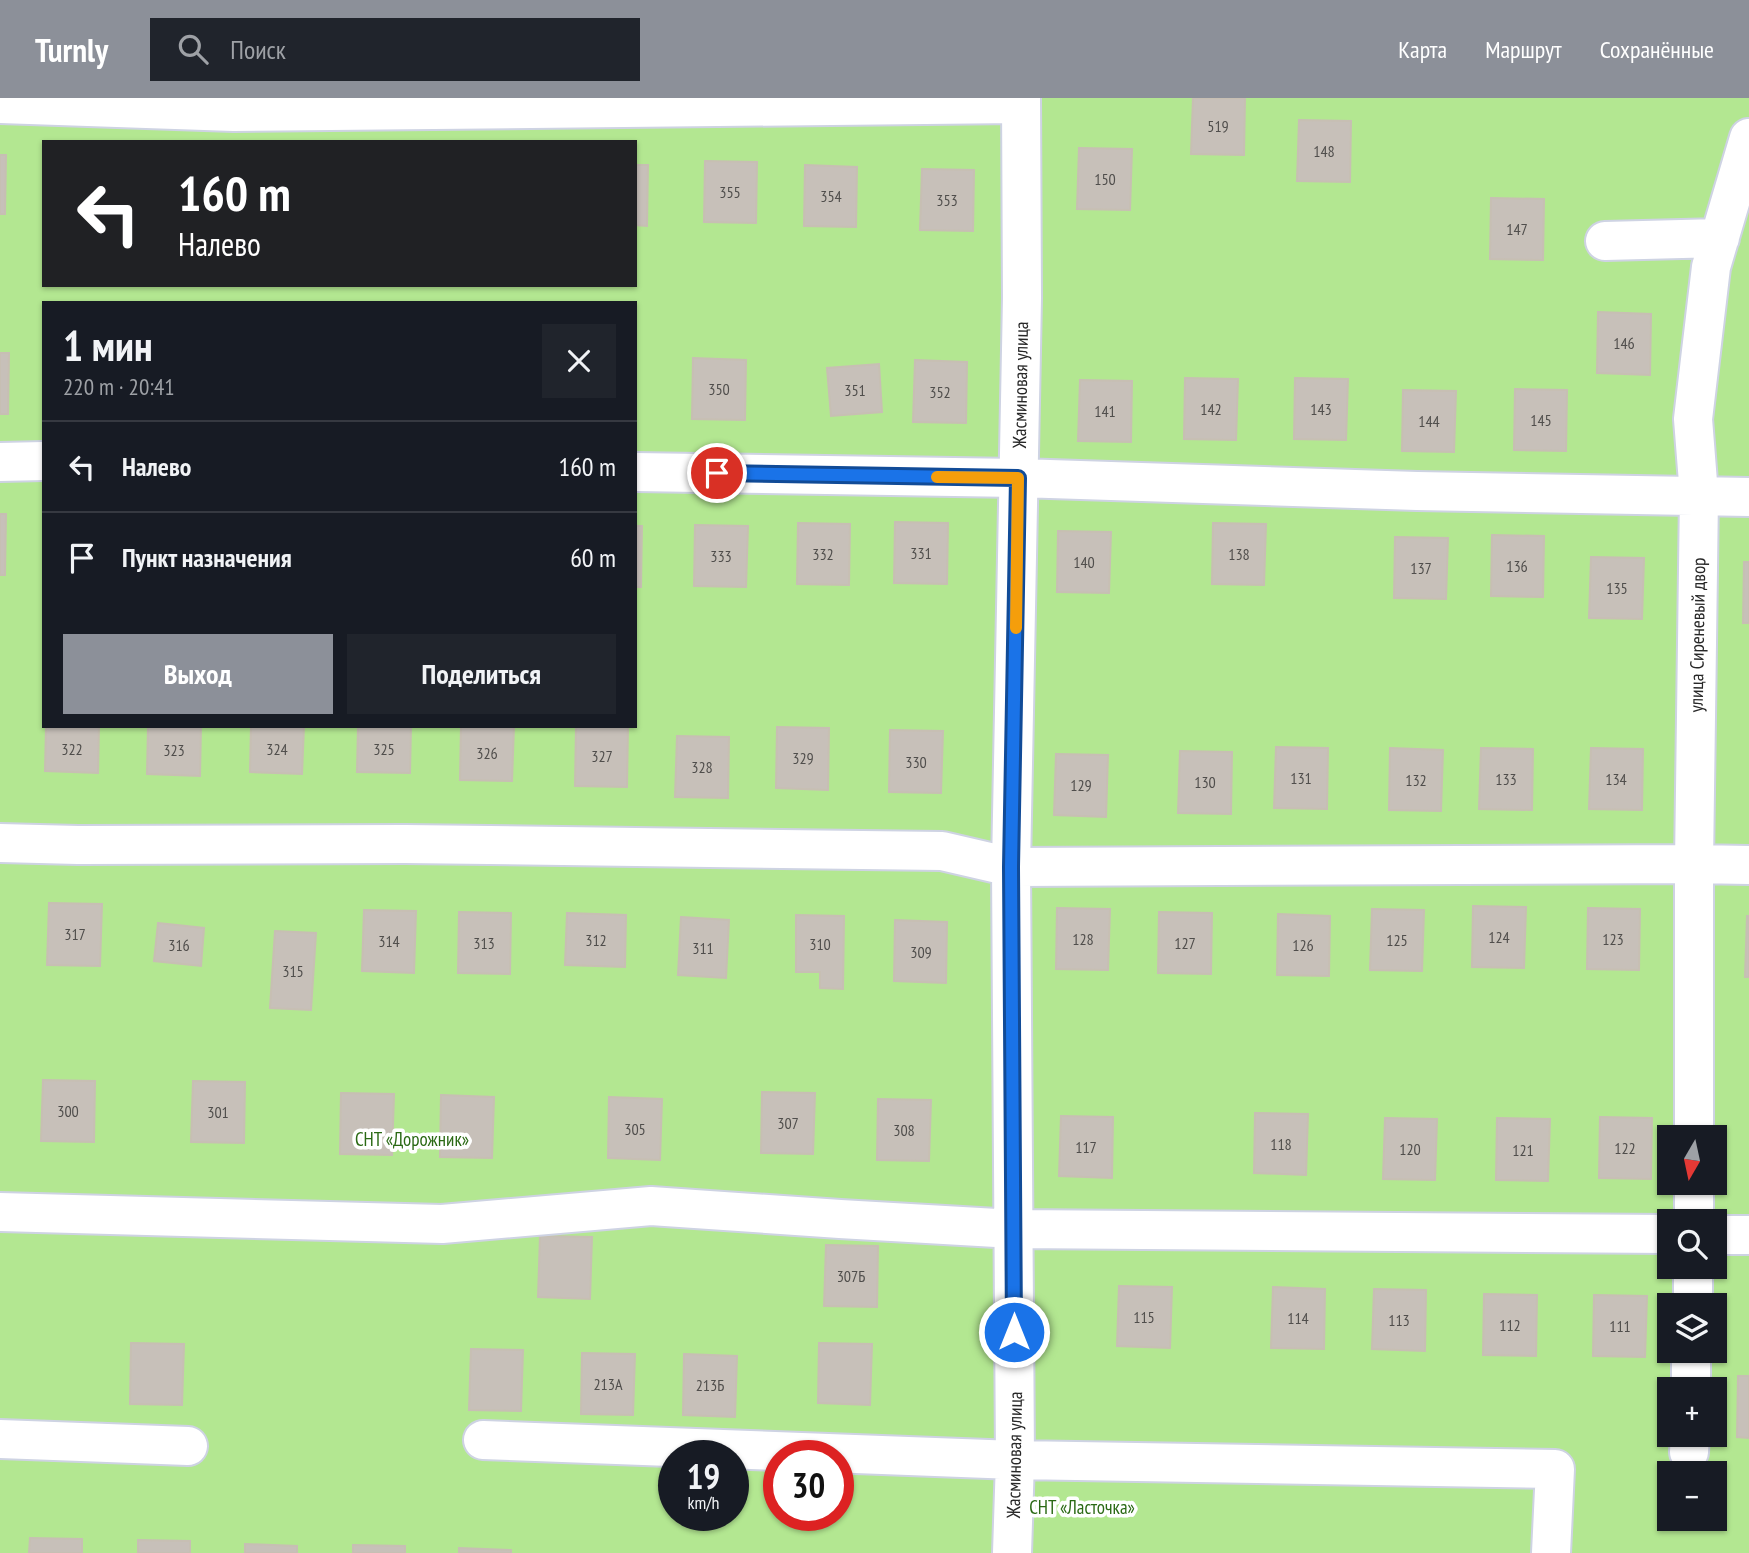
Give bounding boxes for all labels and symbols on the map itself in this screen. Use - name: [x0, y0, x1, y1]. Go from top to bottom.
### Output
- house number: 519: [1207, 116, 1229, 136]
- house number: 148: [1313, 141, 1335, 161]
- house number: 150: [1094, 169, 1116, 189]
- house number: 355: [719, 182, 741, 202]
- house number: 354: [820, 186, 842, 206]
- house number: 353: [936, 190, 958, 210]
- house number: 147: [1506, 219, 1528, 239]
- street label: Жасминовая улица: [1007, 321, 1033, 450]
- house number: 146: [1613, 333, 1635, 353]
- house number: 350: [708, 379, 730, 399]
- house number: 351: [844, 380, 866, 400]
- house number: 352: [929, 382, 951, 402]
- house number: 142: [1200, 399, 1222, 419]
- house number: 143: [1310, 399, 1332, 419]
- house number: 141: [1094, 401, 1116, 421]
- house number: 145: [1530, 410, 1552, 430]
- house number: 144: [1418, 411, 1440, 431]
- pin: [687, 443, 747, 503]
- house number: 331: [910, 543, 932, 563]
- house number: 332: [812, 544, 834, 564]
- house number: 138: [1228, 544, 1250, 564]
- house number: 333: [710, 546, 732, 566]
- house number: 140: [1073, 552, 1095, 572]
- house number: 136: [1506, 556, 1528, 576]
- street label: улица Сиреневый двор: [1684, 557, 1710, 713]
- house number: 137: [1410, 558, 1432, 578]
- house number: 135: [1606, 578, 1628, 598]
- house number: 322: [61, 739, 83, 759]
- house number: 324: [266, 739, 288, 759]
- house number: 325: [373, 739, 395, 759]
- house number: 323: [163, 740, 185, 760]
- house number: 326: [476, 743, 498, 763]
- house number: 327: [591, 746, 613, 766]
- house number: 329: [792, 748, 814, 768]
- house number: 330: [905, 752, 927, 772]
- house number: 328: [691, 757, 713, 777]
- house number: 131: [1290, 768, 1312, 788]
- house number: 133: [1495, 769, 1517, 789]
- house number: 134: [1605, 769, 1627, 789]
- house number: 132: [1405, 770, 1427, 790]
- house number: 130: [1194, 772, 1216, 792]
- house number: 129: [1070, 775, 1092, 795]
- house number: 317: [64, 924, 86, 944]
- house number: 124: [1488, 927, 1510, 947]
- house number: 128: [1072, 929, 1094, 949]
- house number: 123: [1602, 929, 1624, 949]
- house number: 312: [585, 930, 607, 950]
- house number: 125: [1386, 930, 1408, 950]
- house number: 314: [378, 931, 400, 951]
- house number: 313: [473, 933, 495, 953]
- house number: 127: [1174, 933, 1196, 953]
- house number: 310: [809, 934, 831, 954]
- house number: 316: [168, 935, 190, 955]
- house number: 126: [1292, 935, 1314, 955]
- house number: 311: [692, 938, 714, 958]
- house number: 309: [910, 942, 932, 962]
- house number: 315: [282, 961, 304, 981]
- house number: 300: [57, 1101, 79, 1121]
- house number: 301: [207, 1102, 229, 1122]
- house number: 307: [777, 1113, 799, 1133]
- house number: 305: [624, 1119, 646, 1139]
- house number: 308: [893, 1120, 915, 1140]
- north arrow: [1657, 1125, 1727, 1195]
- park label: СНТ «Дорожник»: [355, 1127, 469, 1151]
- house number: 118: [1270, 1134, 1292, 1154]
- house number: 117: [1075, 1137, 1097, 1157]
- house number: 122: [1614, 1138, 1636, 1158]
- house number: 120: [1399, 1139, 1421, 1159]
- house number: 121: [1512, 1140, 1534, 1160]
- house number: 307Б: [837, 1266, 865, 1286]
- position arrow: [977, 1295, 1051, 1369]
- house number: 115: [1133, 1307, 1155, 1327]
- house number: 114: [1287, 1308, 1309, 1328]
- house number: 113: [1388, 1310, 1410, 1330]
- house number: 112: [1499, 1315, 1521, 1335]
- house number: 111: [1609, 1316, 1631, 1336]
- house number: 213А: [593, 1374, 623, 1394]
- house number: 213Б: [696, 1375, 724, 1395]
- street label: Жасминовая улица: [1001, 1391, 1027, 1520]
- speed limit sign: 30: [763, 1440, 854, 1531]
- park label: СНТ «Ласточка»: [1029, 1495, 1135, 1519]

